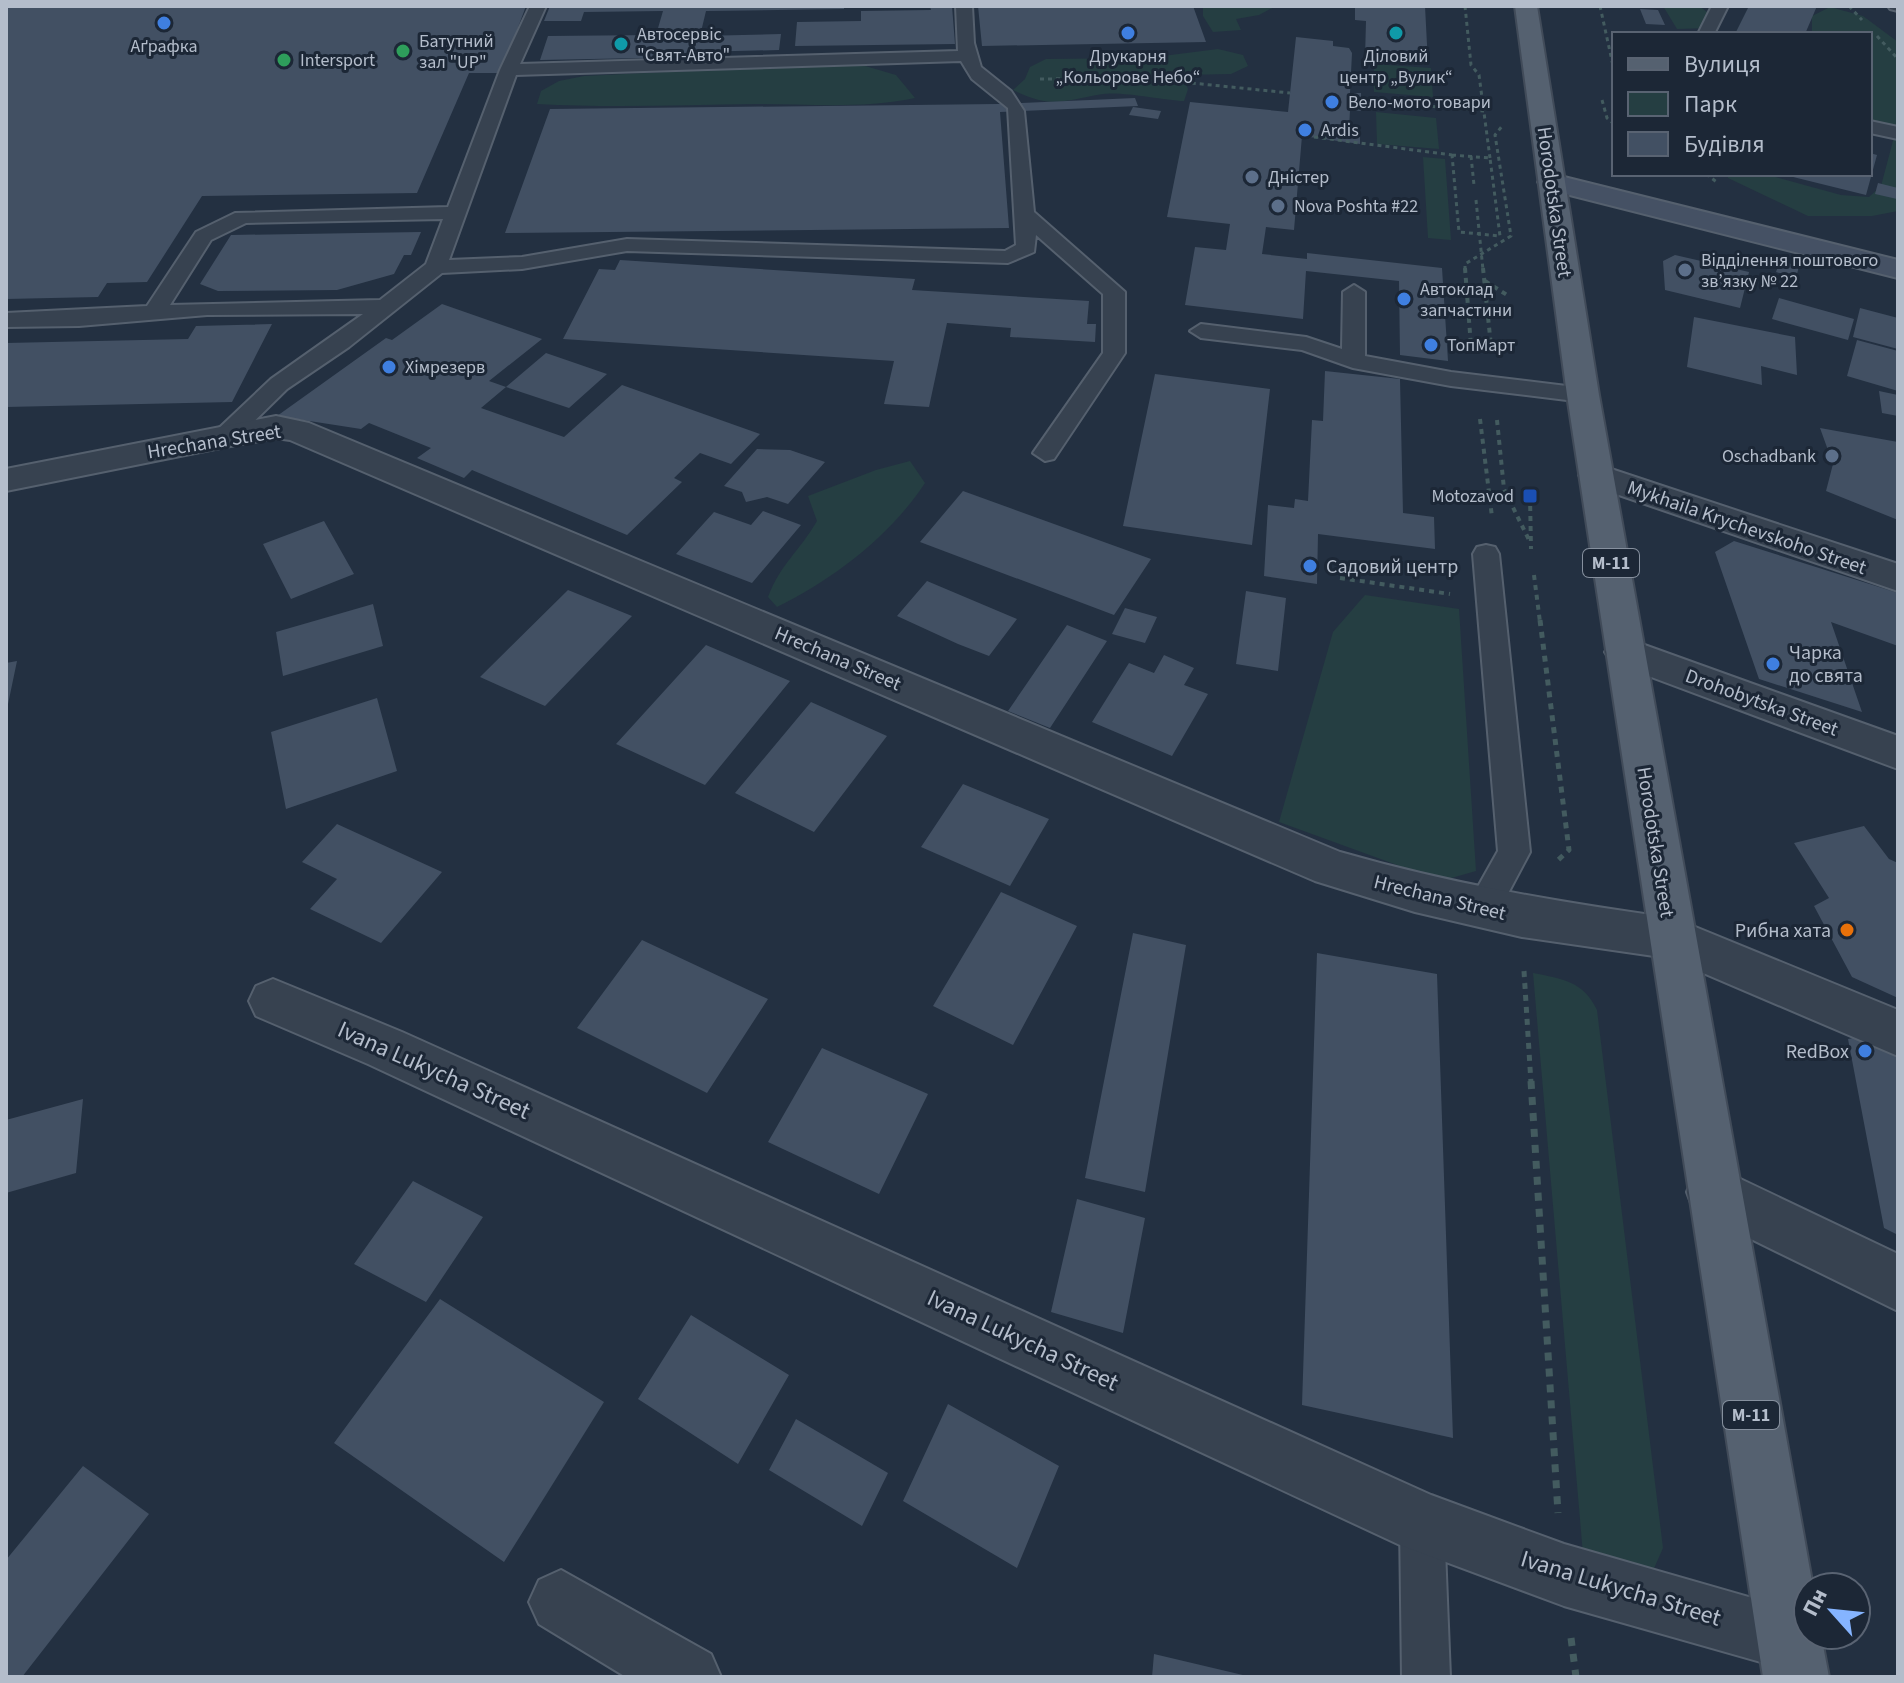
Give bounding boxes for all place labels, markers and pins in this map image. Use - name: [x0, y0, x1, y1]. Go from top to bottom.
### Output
- marker: Аґрафка: [155, 14, 173, 32]
- place label: Автосервіс "Свят-Авто": [637, 22, 730, 68]
- marker: Друкарня „Кольорове Небо“: [1119, 24, 1137, 42]
- marker: Діловий центр „Вулик“: [1387, 24, 1405, 42]
- place label: Батутний зал "UP": [419, 29, 494, 75]
- place label: Аґрафка: [130, 34, 198, 59]
- marker: Автосервіс "Свят-Авто": [612, 35, 630, 53]
- marker: Батутний зал "UP": [394, 42, 412, 60]
- place label: Друкарня „Кольорове Небо“: [1056, 44, 1200, 90]
- place label: Діловий центр „Вулик“: [1339, 44, 1453, 90]
- place label: Intersport: [300, 48, 375, 73]
- marker: Intersport: [275, 51, 293, 69]
- place label: Вело-мото товари: [1348, 90, 1491, 115]
- marker: Вело-мото товари: [1323, 93, 1341, 111]
- place label: Ardis: [1321, 118, 1359, 143]
- marker: Ardis: [1296, 121, 1314, 139]
- place label: Дністер: [1268, 165, 1329, 190]
- marker: Дністер: [1243, 168, 1261, 186]
- place label: Nova Poshta #22: [1294, 194, 1418, 219]
- marker: Nova Poshta #22: [1269, 197, 1287, 215]
- place label: Відділення поштового зв’язку № 22: [1701, 248, 1878, 294]
- marker: Відділення поштового зв’язку № 22: [1676, 261, 1694, 279]
- place label: Автоклад запчастини: [1420, 277, 1512, 323]
- marker: Автоклад запчастини: [1395, 290, 1413, 308]
- place label: ТопМарт: [1447, 333, 1515, 358]
- marker: ТопМарт: [1422, 336, 1440, 354]
- place label: Хімрезерв: [405, 355, 485, 380]
- marker: Хімрезерв: [380, 358, 398, 376]
- place label: Oschadbank: [1722, 444, 1816, 469]
- marker: Oschadbank: [1823, 447, 1841, 465]
- place label: Motozavod: [1432, 484, 1514, 509]
- marker: Motozavod: [1521, 487, 1539, 505]
- place label: Садовий центр: [1326, 553, 1458, 581]
- marker: Садовий центр: [1301, 557, 1319, 575]
- place label: Чарка до свята: [1789, 639, 1863, 690]
- marker: Чарка до свята: [1764, 655, 1782, 673]
- place label: Рибна хата: [1735, 917, 1831, 945]
- marker: Рибна хата: [1838, 921, 1856, 939]
- place label: RedBox: [1786, 1038, 1849, 1066]
- marker: RedBox: [1856, 1042, 1874, 1060]

